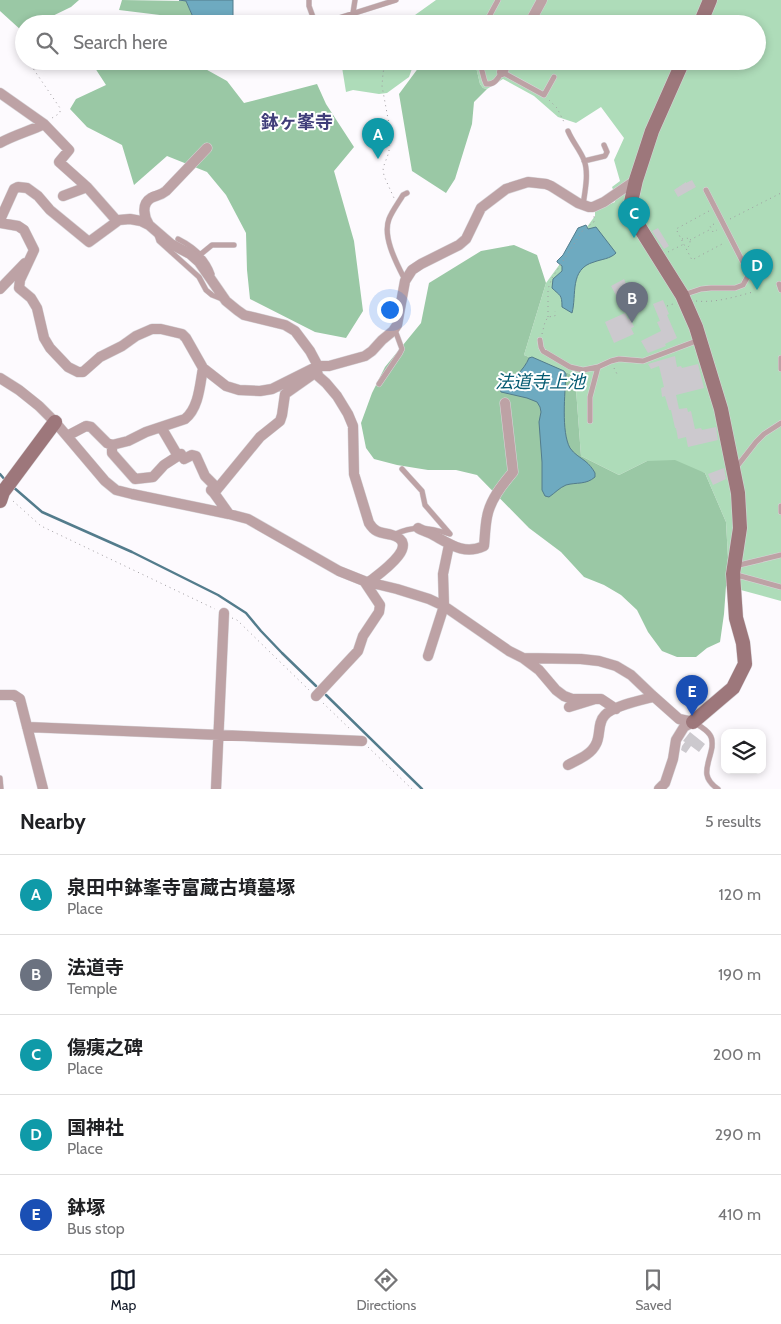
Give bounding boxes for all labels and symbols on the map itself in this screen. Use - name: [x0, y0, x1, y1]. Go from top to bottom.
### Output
- district label: 鉢ヶ峯寺: [261, 111, 333, 133]
- pin: A: [362, 118, 394, 159]
- pin: C: [618, 197, 650, 238]
- pin: D: [741, 249, 773, 290]
- pin: B: [616, 282, 648, 323]
- your location: [377, 297, 403, 323]
- water label: 法道寺上池: [495, 371, 587, 393]
- pin: E: [676, 675, 708, 716]

